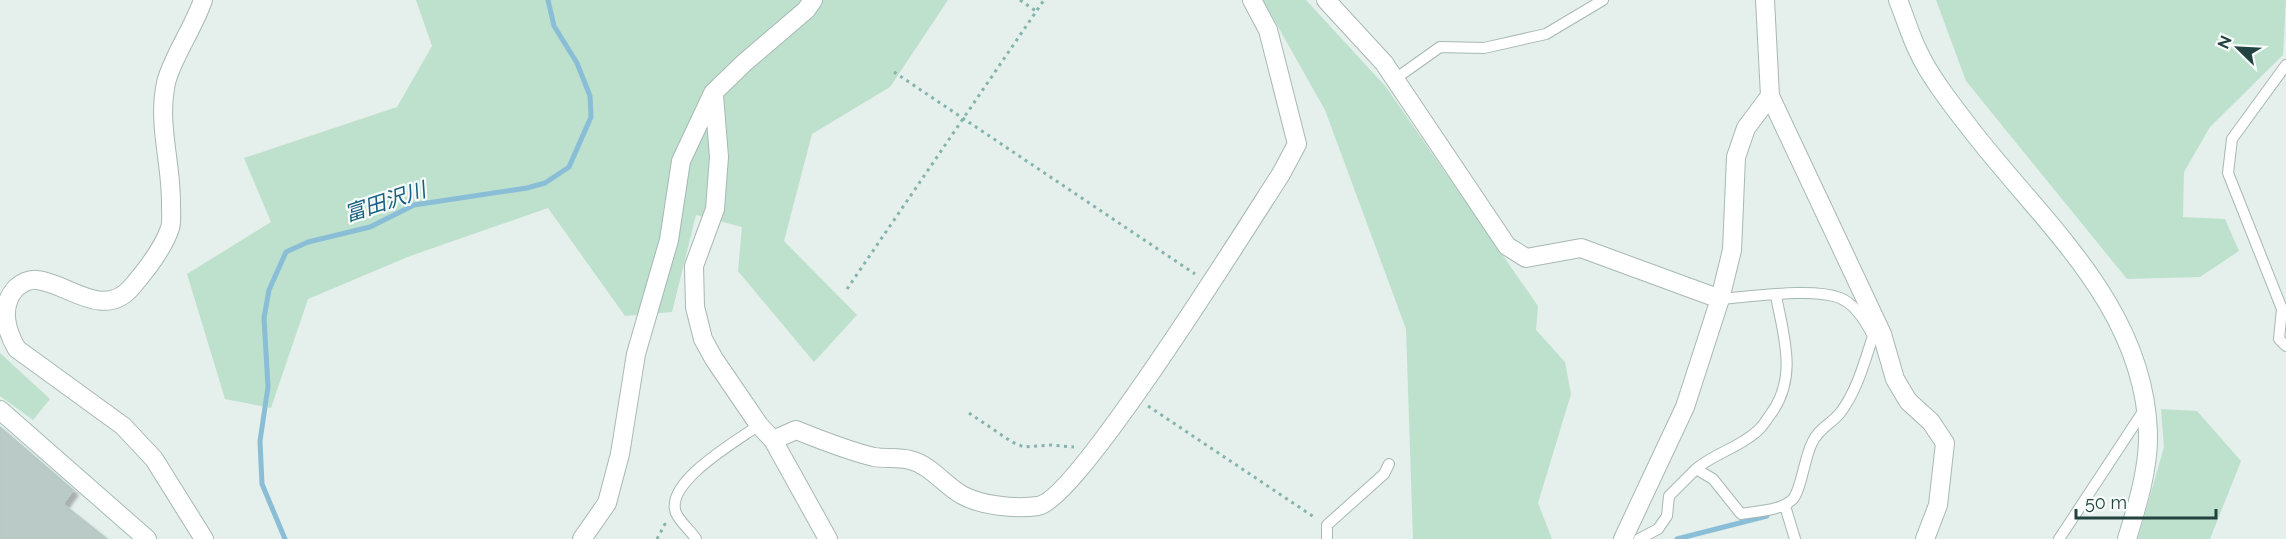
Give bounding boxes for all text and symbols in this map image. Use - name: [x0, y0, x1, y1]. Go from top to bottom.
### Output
- north arrow: [2208, 18, 2268, 78]
- text: N: [2214, 33, 2236, 52]
- water label: 富田沢川: [341, 176, 431, 226]
- scale bar: [2076, 482, 2216, 520]
- text: 50 m: [2085, 492, 2127, 513]

